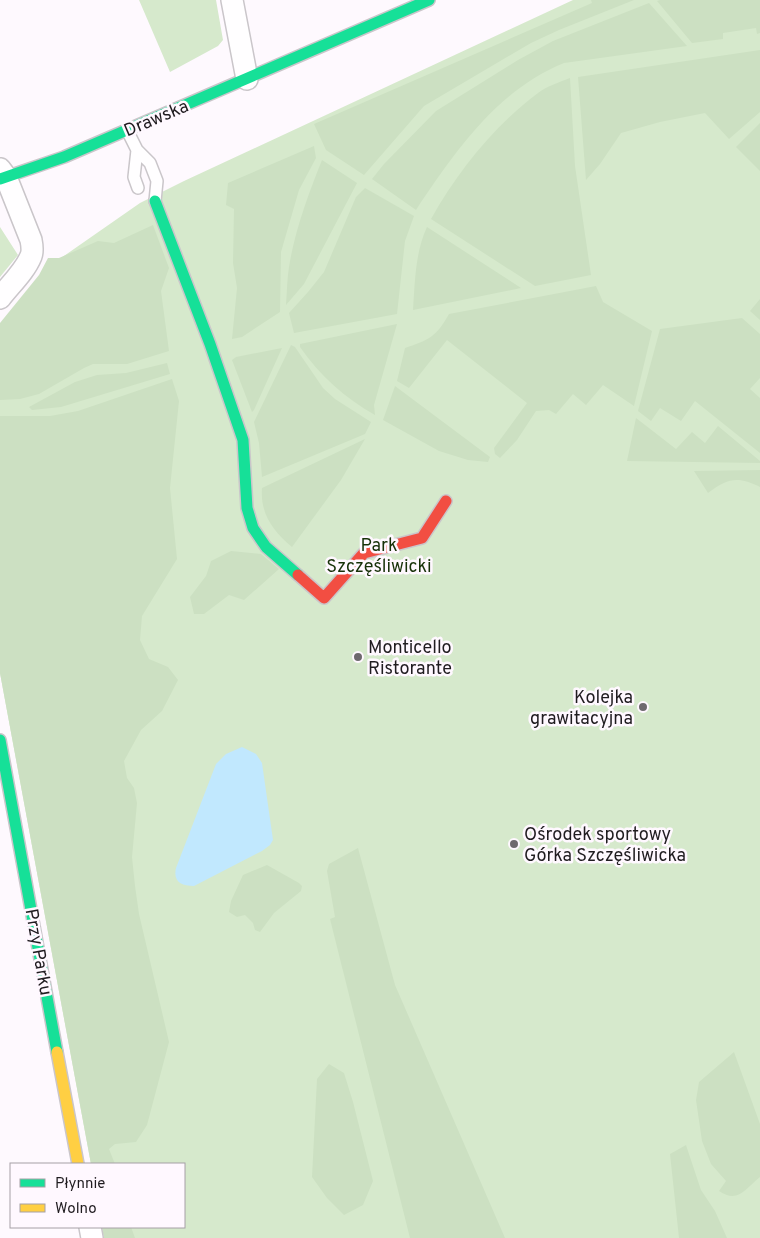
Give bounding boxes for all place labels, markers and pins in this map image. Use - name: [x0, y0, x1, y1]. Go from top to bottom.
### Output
- place label: Monticello Ristorante: [368, 637, 452, 681]
- marker: Monticello Ristorante: [352, 651, 364, 663]
- place label: Kolejka grawitacyjna: [530, 687, 633, 731]
- marker: Kolejka grawitacyjna: [637, 701, 649, 713]
- place label: Ośrodek sportowy Górka Szczęśliwicka: [524, 824, 686, 868]
- marker: Ośrodek sportowy Górka Szczęśliwicka: [508, 838, 520, 850]

